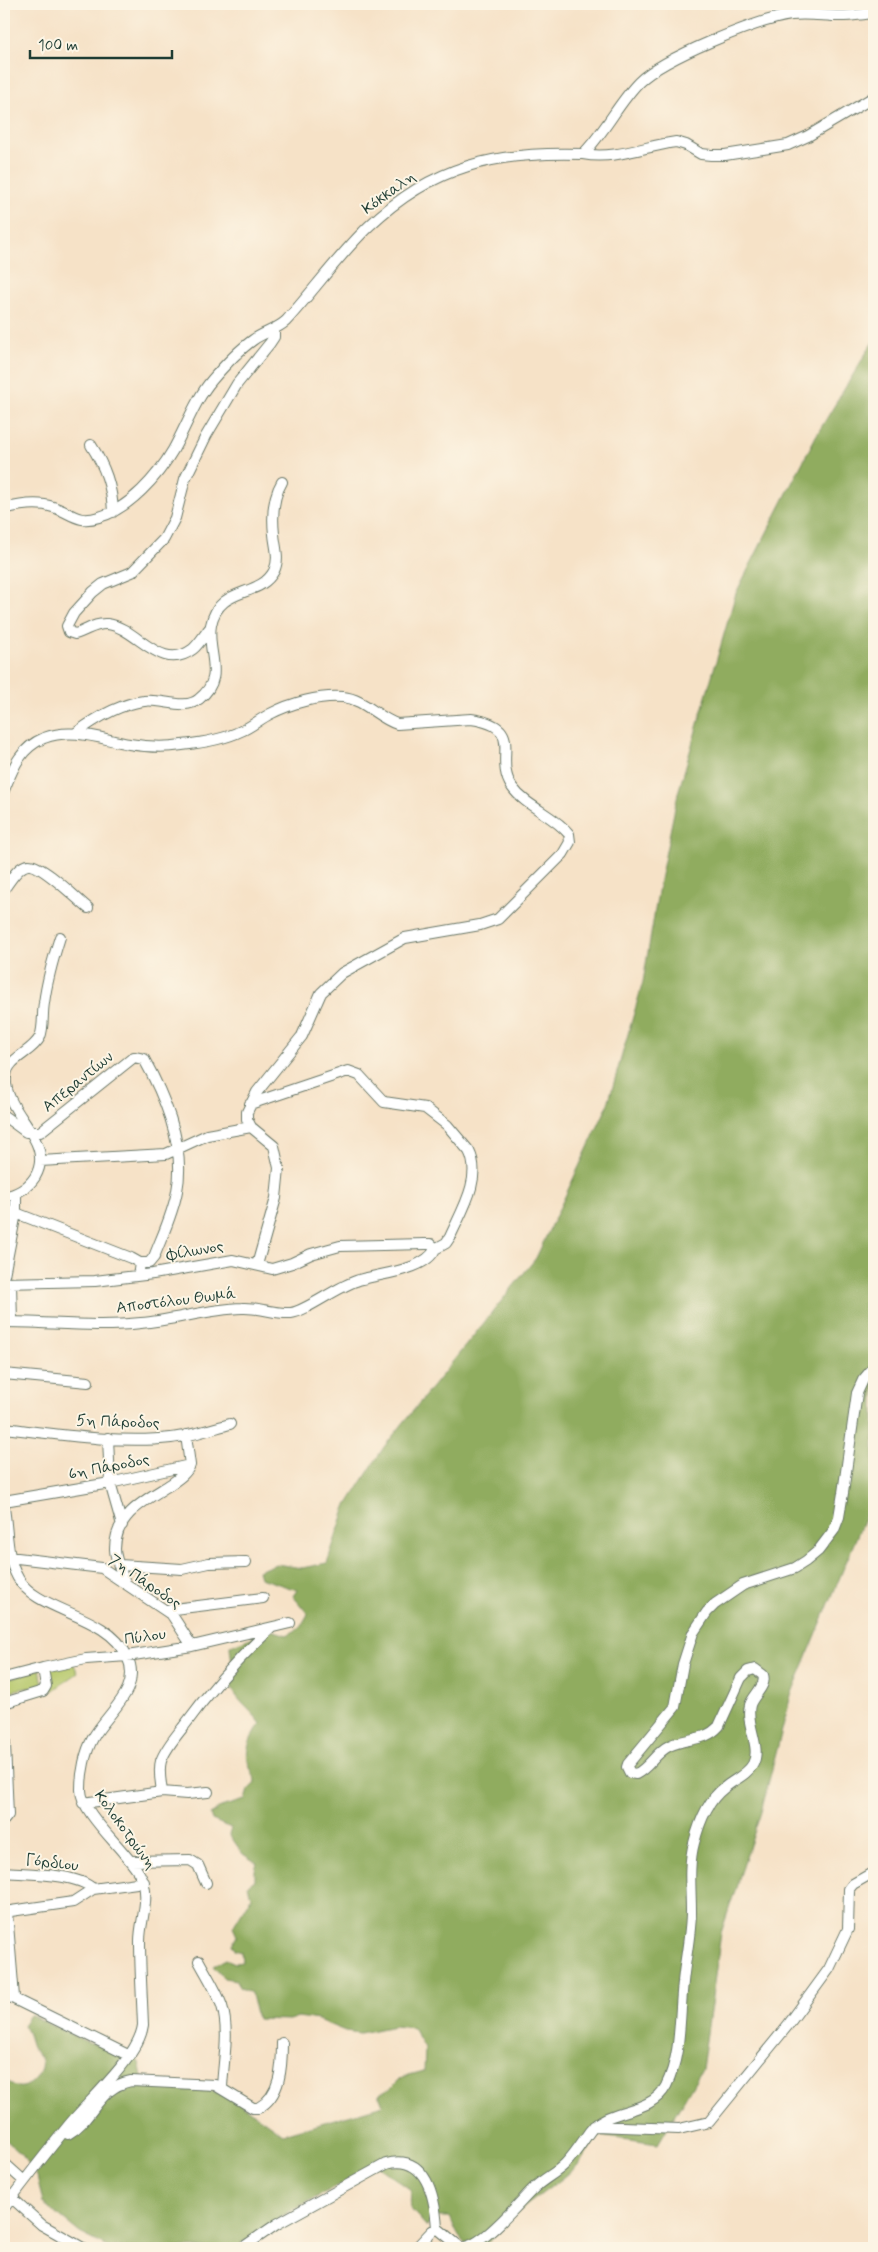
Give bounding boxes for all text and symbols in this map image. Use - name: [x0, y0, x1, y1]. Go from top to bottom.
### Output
- scale bar: [30, 28, 172, 60]
- text: 100 m: [38, 36, 78, 56]
- street label: Κόκκαλη: [358, 166, 420, 220]
- street label: Απεραντίων: [38, 1047, 118, 1117]
- street label: Φίλωνος: [164, 1236, 225, 1267]
- street label: Αποστόλου Θωμά: [115, 1283, 237, 1319]
- street label: 5η Πάροδος: [76, 1410, 160, 1434]
- street label: 6η Πάροδος: [67, 1449, 151, 1485]
- street label: 7η Πάροδος: [104, 1550, 186, 1614]
- street label: Πύλου: [123, 1624, 167, 1650]
- street label: Κολοκοτρώνη: [89, 1786, 161, 1874]
- street label: Γόρδιου: [24, 1849, 80, 1877]

